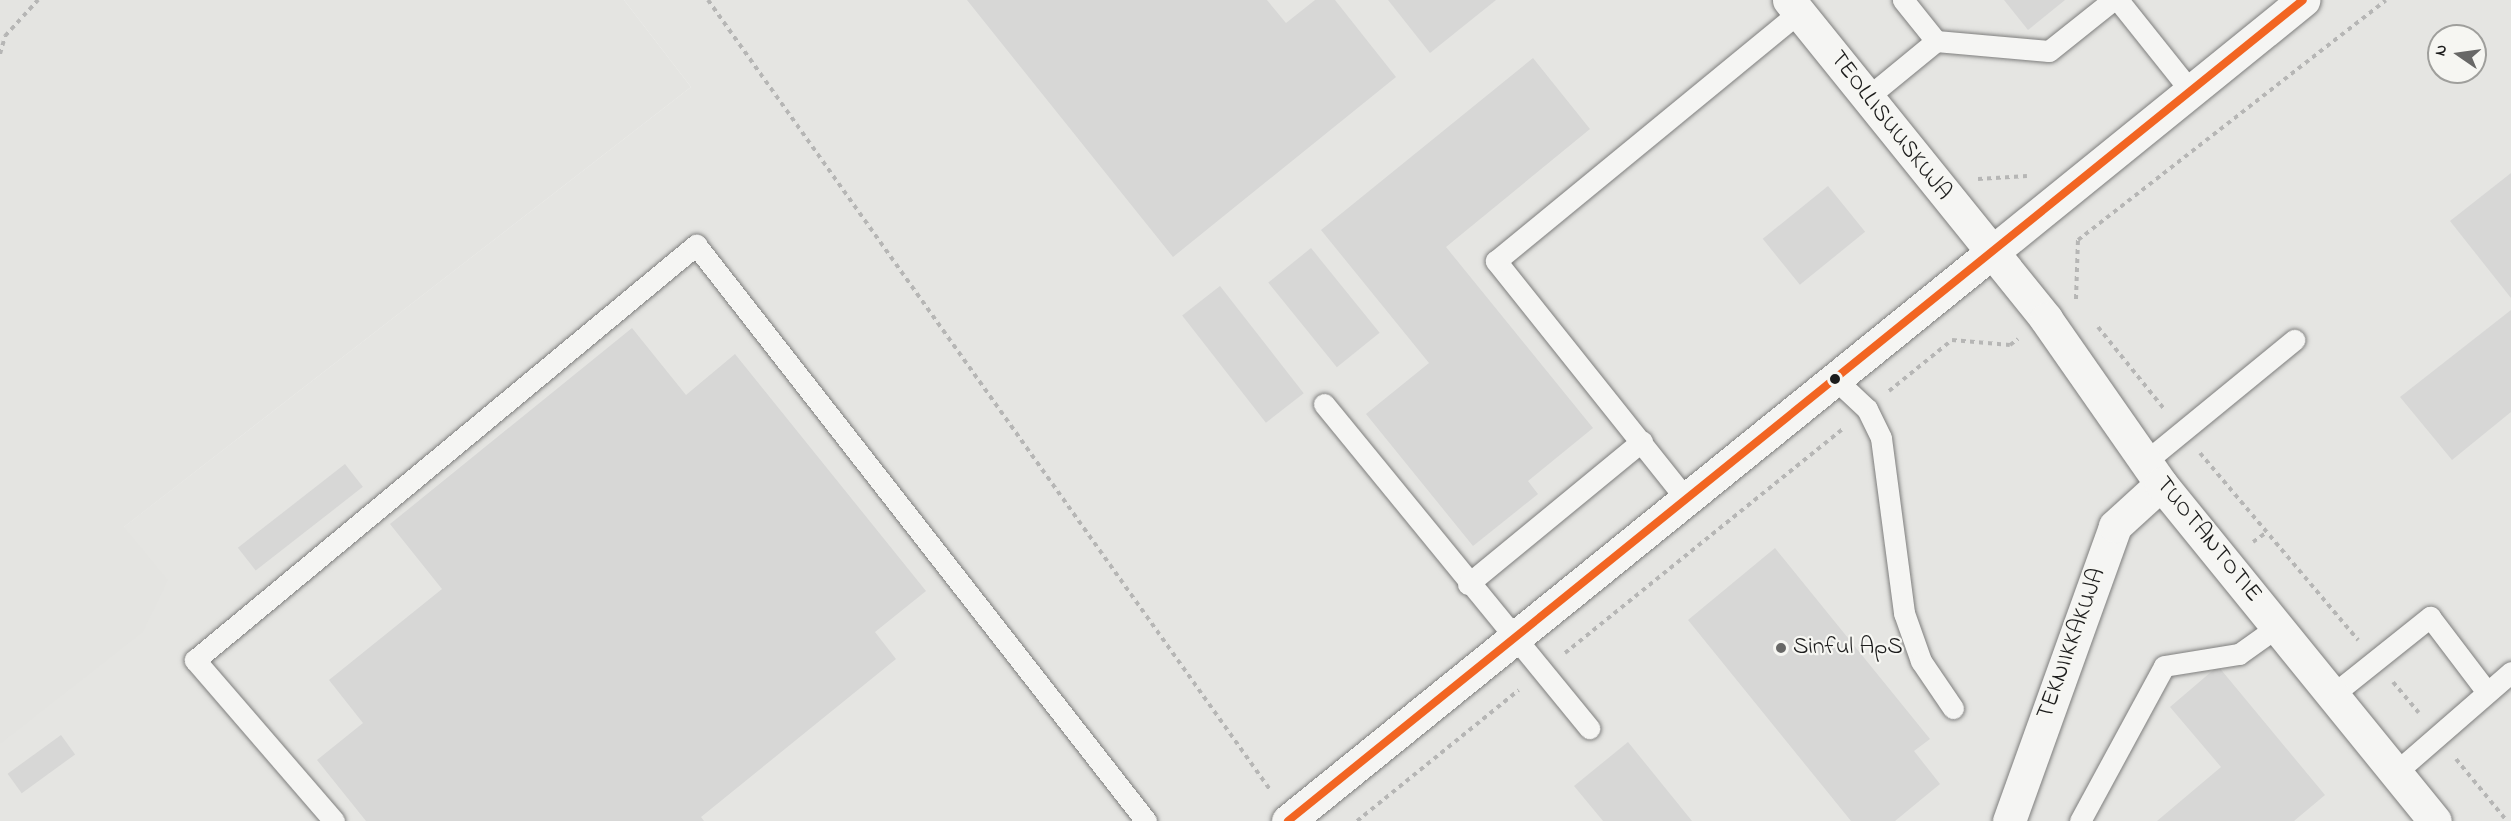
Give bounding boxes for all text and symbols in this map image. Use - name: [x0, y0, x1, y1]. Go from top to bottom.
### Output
- north arrow: [2427, 24, 2487, 84]
- text: N: [2429, 42, 2454, 58]
- street label: TEOLLISUUSKUJA: [1823, 45, 1957, 207]
- unlabelled marker: [1829, 373, 1841, 385]
- street label: TUOTANTOTIE: [2149, 472, 2267, 608]
- street label: TEKNIIKKAKUJA: [2031, 564, 2113, 724]
- place label: Sinful ApS: [1793, 634, 1903, 662]
- marker: Sinful ApS: [1774, 641, 1788, 655]

